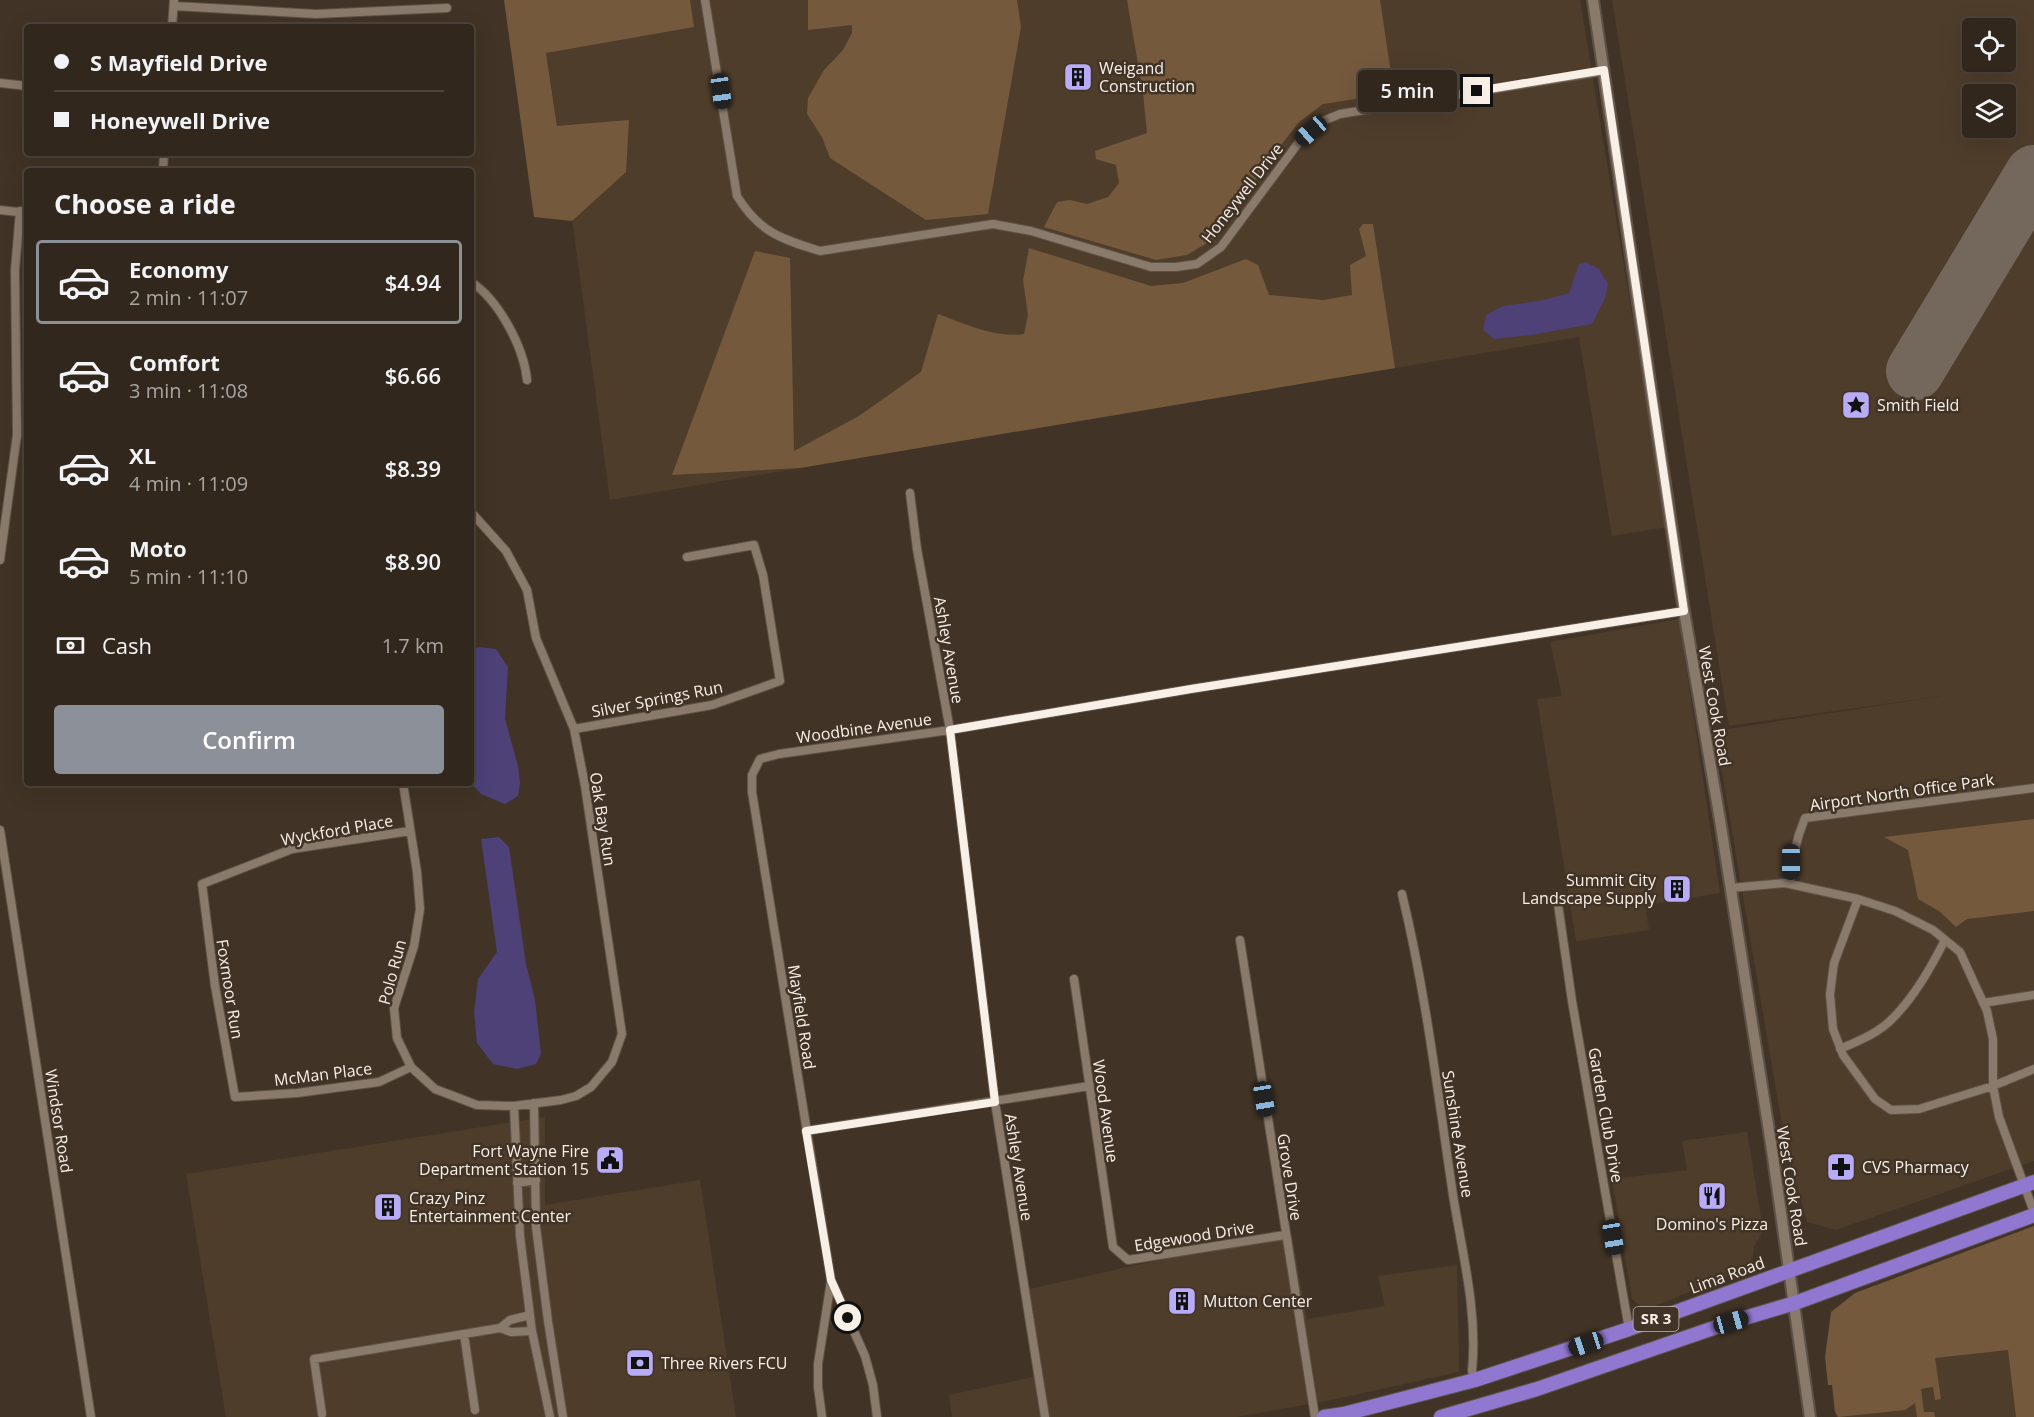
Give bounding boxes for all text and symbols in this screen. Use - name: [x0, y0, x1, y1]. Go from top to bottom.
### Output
- map controls: [1962, 18, 2016, 138]
- button: locate: [1962, 18, 2016, 72]
- text: S Mayfield Drive: [90, 47, 267, 77]
- place label: Weigand Construction: [1099, 57, 1195, 97]
- building icon: Weigand Construction: [1062, 61, 1094, 93]
- callout: 5 min: [1357, 70, 1456, 112]
- car: [710, 72, 732, 110]
- text: 5 min: [1381, 77, 1435, 104]
- route end: [1463, 77, 1490, 104]
- button: layers: [1962, 84, 2016, 138]
- text: Honeywell Drive: [90, 105, 270, 135]
- car: [1292, 112, 1330, 150]
- street label: Honeywell Drive: [1196, 139, 1288, 247]
- text: Choose a ride: [54, 185, 236, 222]
- text: Economy: [129, 254, 228, 284]
- icon: car: [57, 255, 111, 309]
- text: $4.94: [385, 267, 441, 297]
- text: 2 min · 11:07: [129, 284, 248, 311]
- text: Comfort: [129, 347, 220, 377]
- icon: car: [57, 348, 111, 402]
- text: $6.66: [385, 360, 441, 390]
- text: 3 min · 11:08: [129, 377, 248, 404]
- place icon: Smith Field: [1840, 389, 1872, 421]
- place label: Smith Field: [1877, 394, 1959, 416]
- text: XL: [129, 440, 156, 470]
- icon: car: [57, 441, 111, 495]
- text: $8.39: [385, 453, 441, 483]
- text: 4 min · 11:09: [129, 470, 248, 497]
- text: Moto: [129, 533, 187, 563]
- icon: car: [57, 534, 111, 588]
- text: $8.90: [385, 546, 441, 576]
- text: 5 min · 11:10: [129, 563, 248, 590]
- street label: Ashley Avenue: [929, 595, 969, 705]
- icon: cash: [54, 629, 87, 662]
- text: Cash: [102, 630, 152, 660]
- text: 1.7 km: [382, 632, 444, 659]
- street label: West Cook Road: [1694, 644, 1736, 768]
- street label: Silver Springs Run: [589, 675, 725, 723]
- button: Confirm: [54, 705, 444, 774]
- street label: Woodbine Avenue: [795, 708, 933, 748]
- street label: Airport North Office Park: [1808, 768, 1996, 816]
- street label: Oak Bay Run: [585, 770, 621, 868]
- street label: Wyckford Place: [279, 809, 395, 851]
- car: [1782, 844, 1800, 880]
- place label: Summit City Landscape Supply: [1522, 869, 1657, 909]
- building icon: Summit City Landscape Supply: [1661, 873, 1693, 905]
- street label: Polo Run: [373, 937, 411, 1007]
- street label: Foxmoor Run: [211, 938, 249, 1040]
- street label: Mayfield Road: [783, 963, 821, 1071]
- street label: Garden Club Drive: [1583, 1046, 1629, 1184]
- street label: McMan Place: [273, 1057, 373, 1091]
- street label: Wood Avenue: [1088, 1058, 1124, 1164]
- street label: Windsor Road: [40, 1068, 78, 1174]
- street label: Sunshine Avenue: [1437, 1069, 1479, 1199]
- car: [1252, 1080, 1276, 1118]
- street label: Ashley Avenue: [1000, 1112, 1038, 1222]
- street label: West Cook Road: [1772, 1124, 1812, 1248]
- street label: Grove Drive: [1272, 1132, 1308, 1222]
- place label: Fort Wayne Fire Department Station 15: [419, 1140, 589, 1180]
- public building icon: Fort Wayne Fire Department Station 15: [594, 1144, 626, 1176]
- pharmacy icon: CVS Pharmacy: [1825, 1151, 1857, 1183]
- place label: CVS Pharmacy: [1862, 1156, 1970, 1178]
- restaurant icon: Domino's Pizza: [1696, 1180, 1728, 1212]
- place label: Crazy Pinz Entertainment Center: [409, 1187, 571, 1227]
- building icon: Crazy Pinz Entertainment Center: [372, 1191, 404, 1223]
- place label: Domino's Pizza: [1656, 1213, 1768, 1235]
- street label: Edgewood Drive: [1132, 1216, 1256, 1256]
- car: [1601, 1218, 1625, 1256]
- street label: Lima Road: [1686, 1251, 1768, 1299]
- building icon: Mutton Center: [1166, 1285, 1198, 1317]
- place label: Mutton Center: [1203, 1290, 1313, 1312]
- route start: [834, 1304, 861, 1331]
- road number: SR 3: [1634, 1307, 1678, 1331]
- car: [1711, 1308, 1751, 1336]
- car: [1566, 1330, 1606, 1358]
- bank icon: Three Rivers FCU: [624, 1347, 656, 1379]
- place label: Three Rivers FCU: [661, 1352, 788, 1374]

